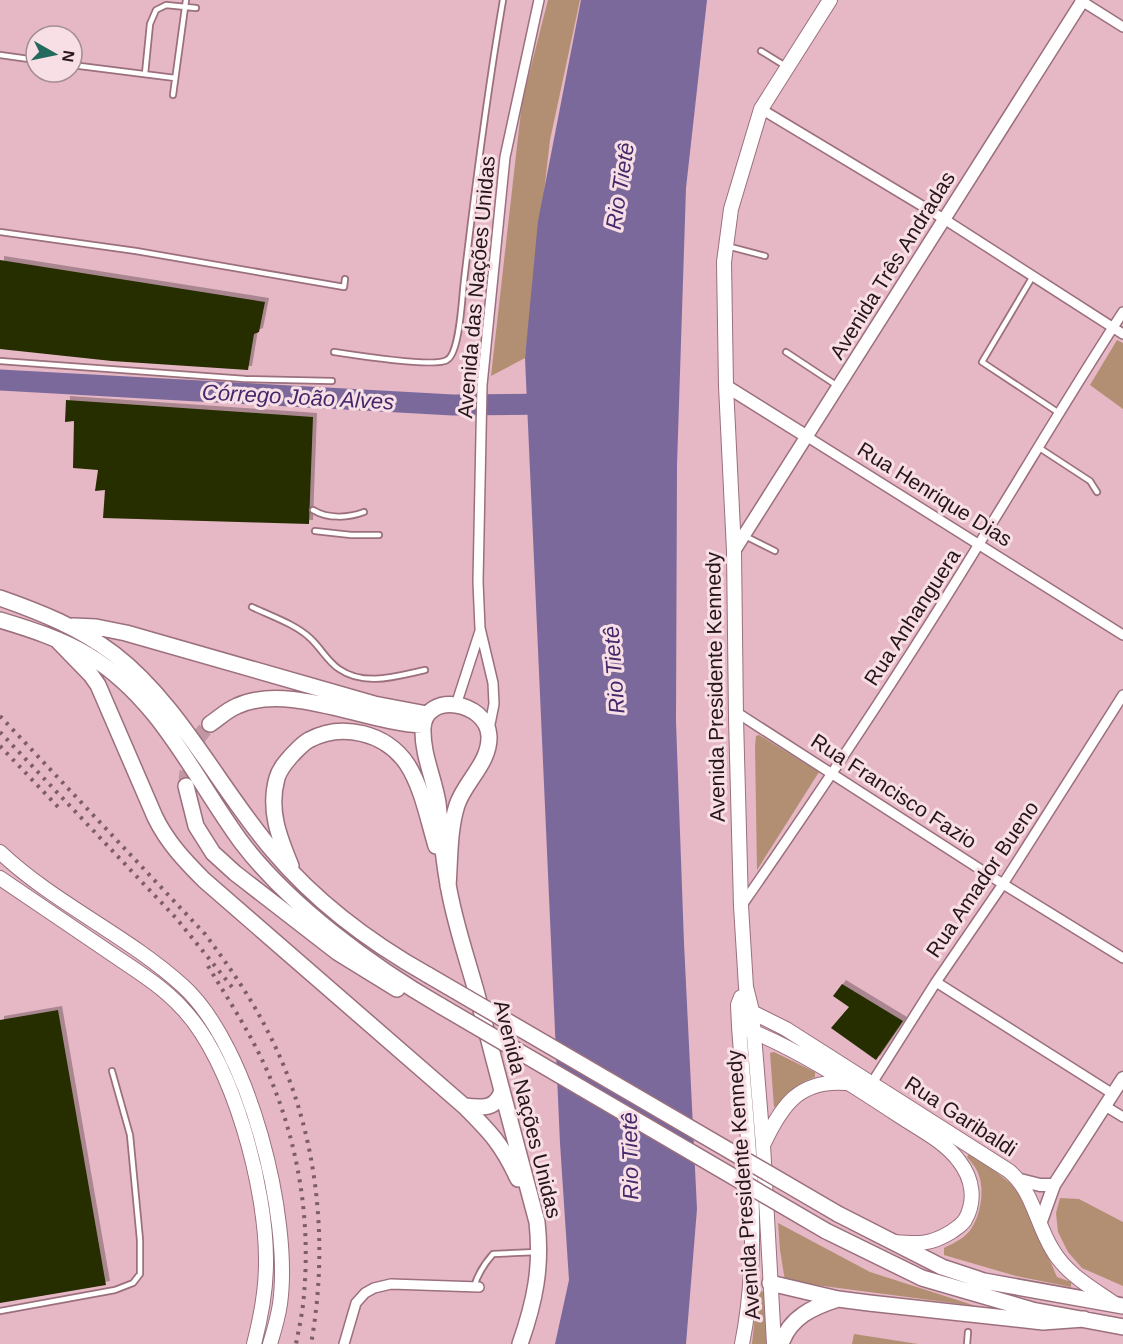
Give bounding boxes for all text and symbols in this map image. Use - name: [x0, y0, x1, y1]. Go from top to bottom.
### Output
- north arrow: [24, 24, 84, 84]
- text: N: [59, 49, 78, 63]
- water label: Rio Tietê: [601, 141, 639, 231]
- street label: Avenida das Nações Unidas: [453, 155, 499, 419]
- street label: Avenida Três Andradas: [825, 167, 959, 363]
- water label: Córrego João Alves: [201, 379, 395, 415]
- street label: Rua Henrique Dias: [854, 437, 1016, 551]
- street label: Rua Anhanguera: [859, 544, 965, 689]
- street label: Avenida Presidente Kennedy: [701, 551, 729, 822]
- water label: Rio Tietê: [598, 625, 630, 715]
- street label: Rua Francisco Fazio: [807, 729, 981, 853]
- street label: Rua Amador Bueno: [921, 797, 1043, 961]
- street label: Avenida Nações Unidas: [490, 998, 566, 1220]
- street label: Avenida Presidente Kennedy: [722, 1049, 764, 1321]
- street label: Rua Garibaldi: [901, 1071, 1021, 1161]
- water label: Rio Tietê: [617, 1112, 643, 1200]

